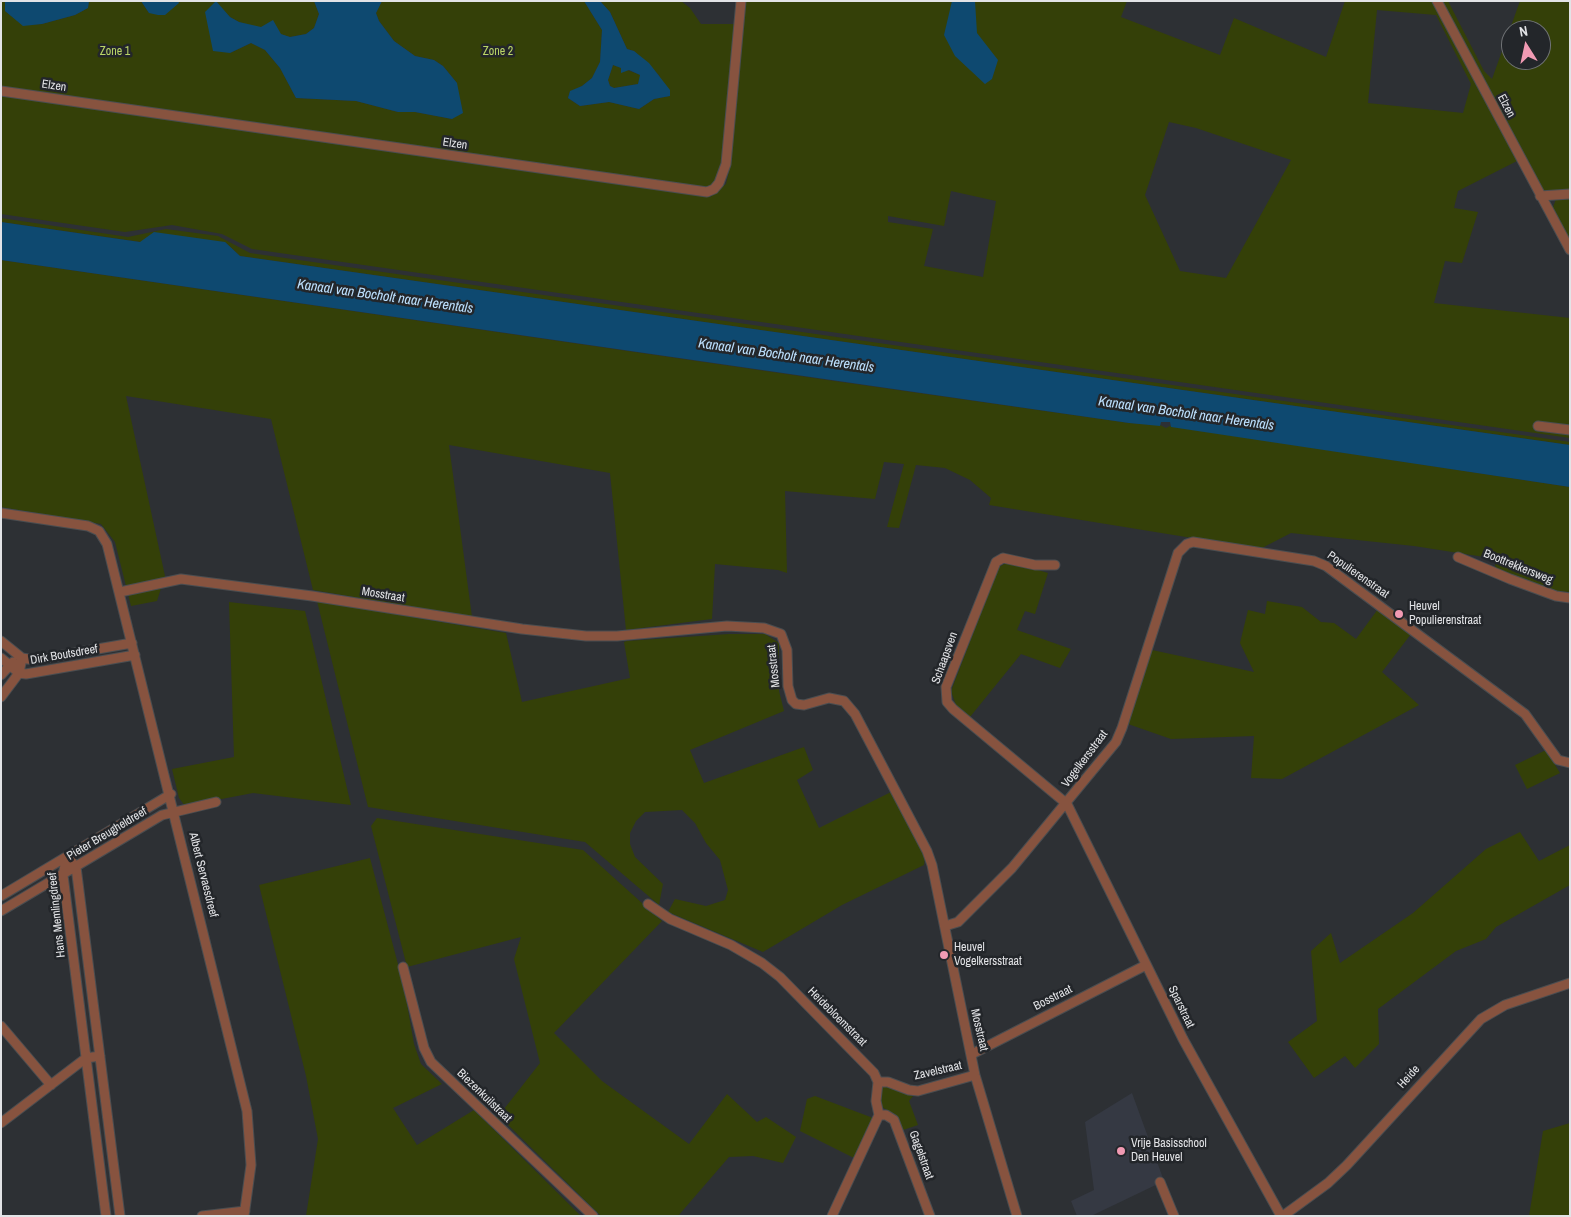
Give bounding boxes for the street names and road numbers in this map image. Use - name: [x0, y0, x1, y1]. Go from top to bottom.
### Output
- street label: Elzen: [41, 77, 67, 95]
- street label: Elzen: [1494, 92, 1518, 120]
- street label: Elzen: [442, 135, 468, 153]
- street label: Boottrekkersweg: [1481, 547, 1555, 587]
- street label: Populierenstraat: [1324, 548, 1392, 602]
- street label: Mosstraat: [361, 585, 405, 605]
- street label: Schaapsven: [929, 630, 961, 686]
- street label: Dirk Boutsdreef: [29, 642, 99, 668]
- street label: Mosstraat: [765, 644, 783, 688]
- street label: Vogelkersstraat: [1059, 728, 1111, 790]
- street label: Pieter Breugheldreef: [64, 804, 150, 864]
- street label: Albert Servaesdreef: [185, 831, 221, 919]
- street label: Hans Memlingdreef: [45, 872, 69, 958]
- street label: Bosstraat: [1031, 982, 1075, 1014]
- street label: Sparstraat: [1165, 983, 1197, 1031]
- street label: Heidebloemstraat: [804, 984, 870, 1050]
- street label: Mosstraat: [967, 1007, 991, 1053]
- street label: Zavelstraat: [913, 1059, 963, 1083]
- street label: Heide: [1395, 1062, 1423, 1092]
- street label: Biezenkuilstraat: [454, 1066, 514, 1126]
- street label: Gagelstraat: [906, 1129, 936, 1181]

